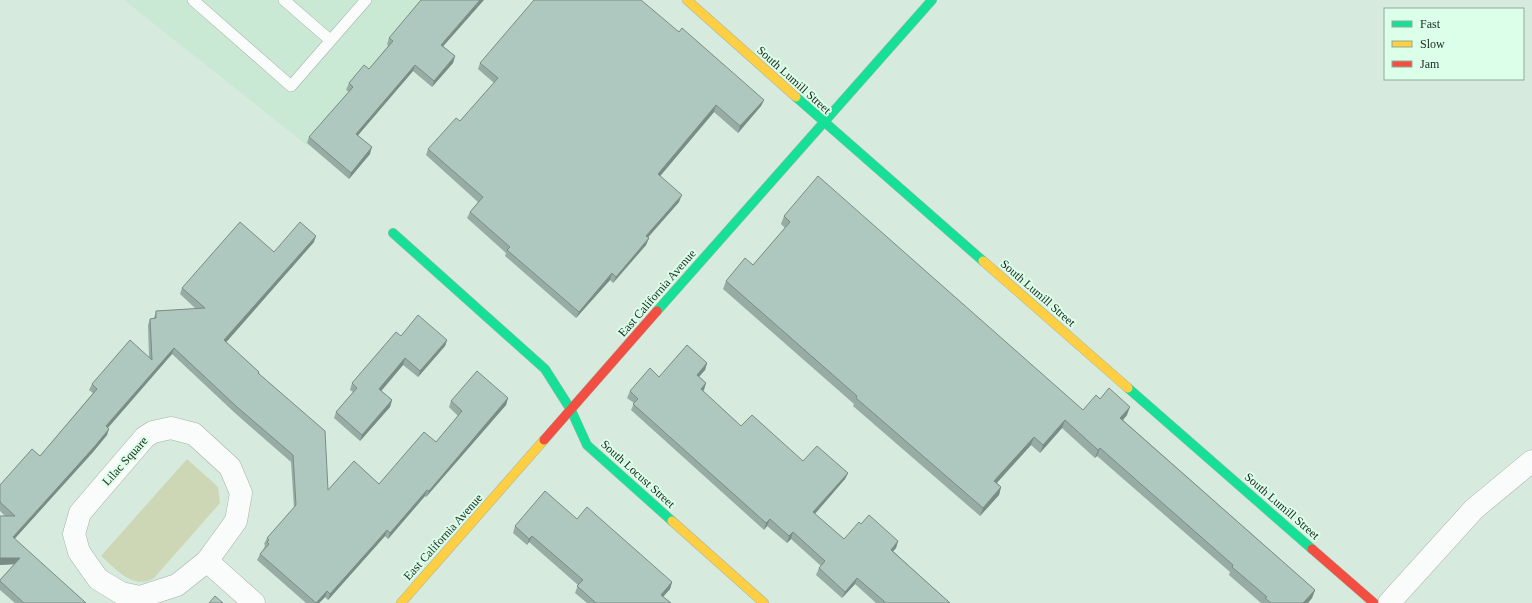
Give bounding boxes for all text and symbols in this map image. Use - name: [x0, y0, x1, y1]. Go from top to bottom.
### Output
- legend: [1384, 8, 1524, 80]
- text: Fast: [1420, 17, 1441, 31]
- text: Slow: [1420, 37, 1445, 51]
- street label: South Lumill Street: [754, 43, 834, 117]
- text: Jam: [1420, 57, 1440, 71]
- street label: East California Avenue: [615, 246, 699, 340]
- street label: South Lumill Street: [998, 257, 1079, 330]
- street label: Lilac Square: [99, 434, 151, 488]
- street label: South Locust Street: [598, 437, 678, 511]
- street label: South Lumill Street: [1242, 470, 1323, 543]
- street label: East California Avenue: [401, 491, 485, 583]

